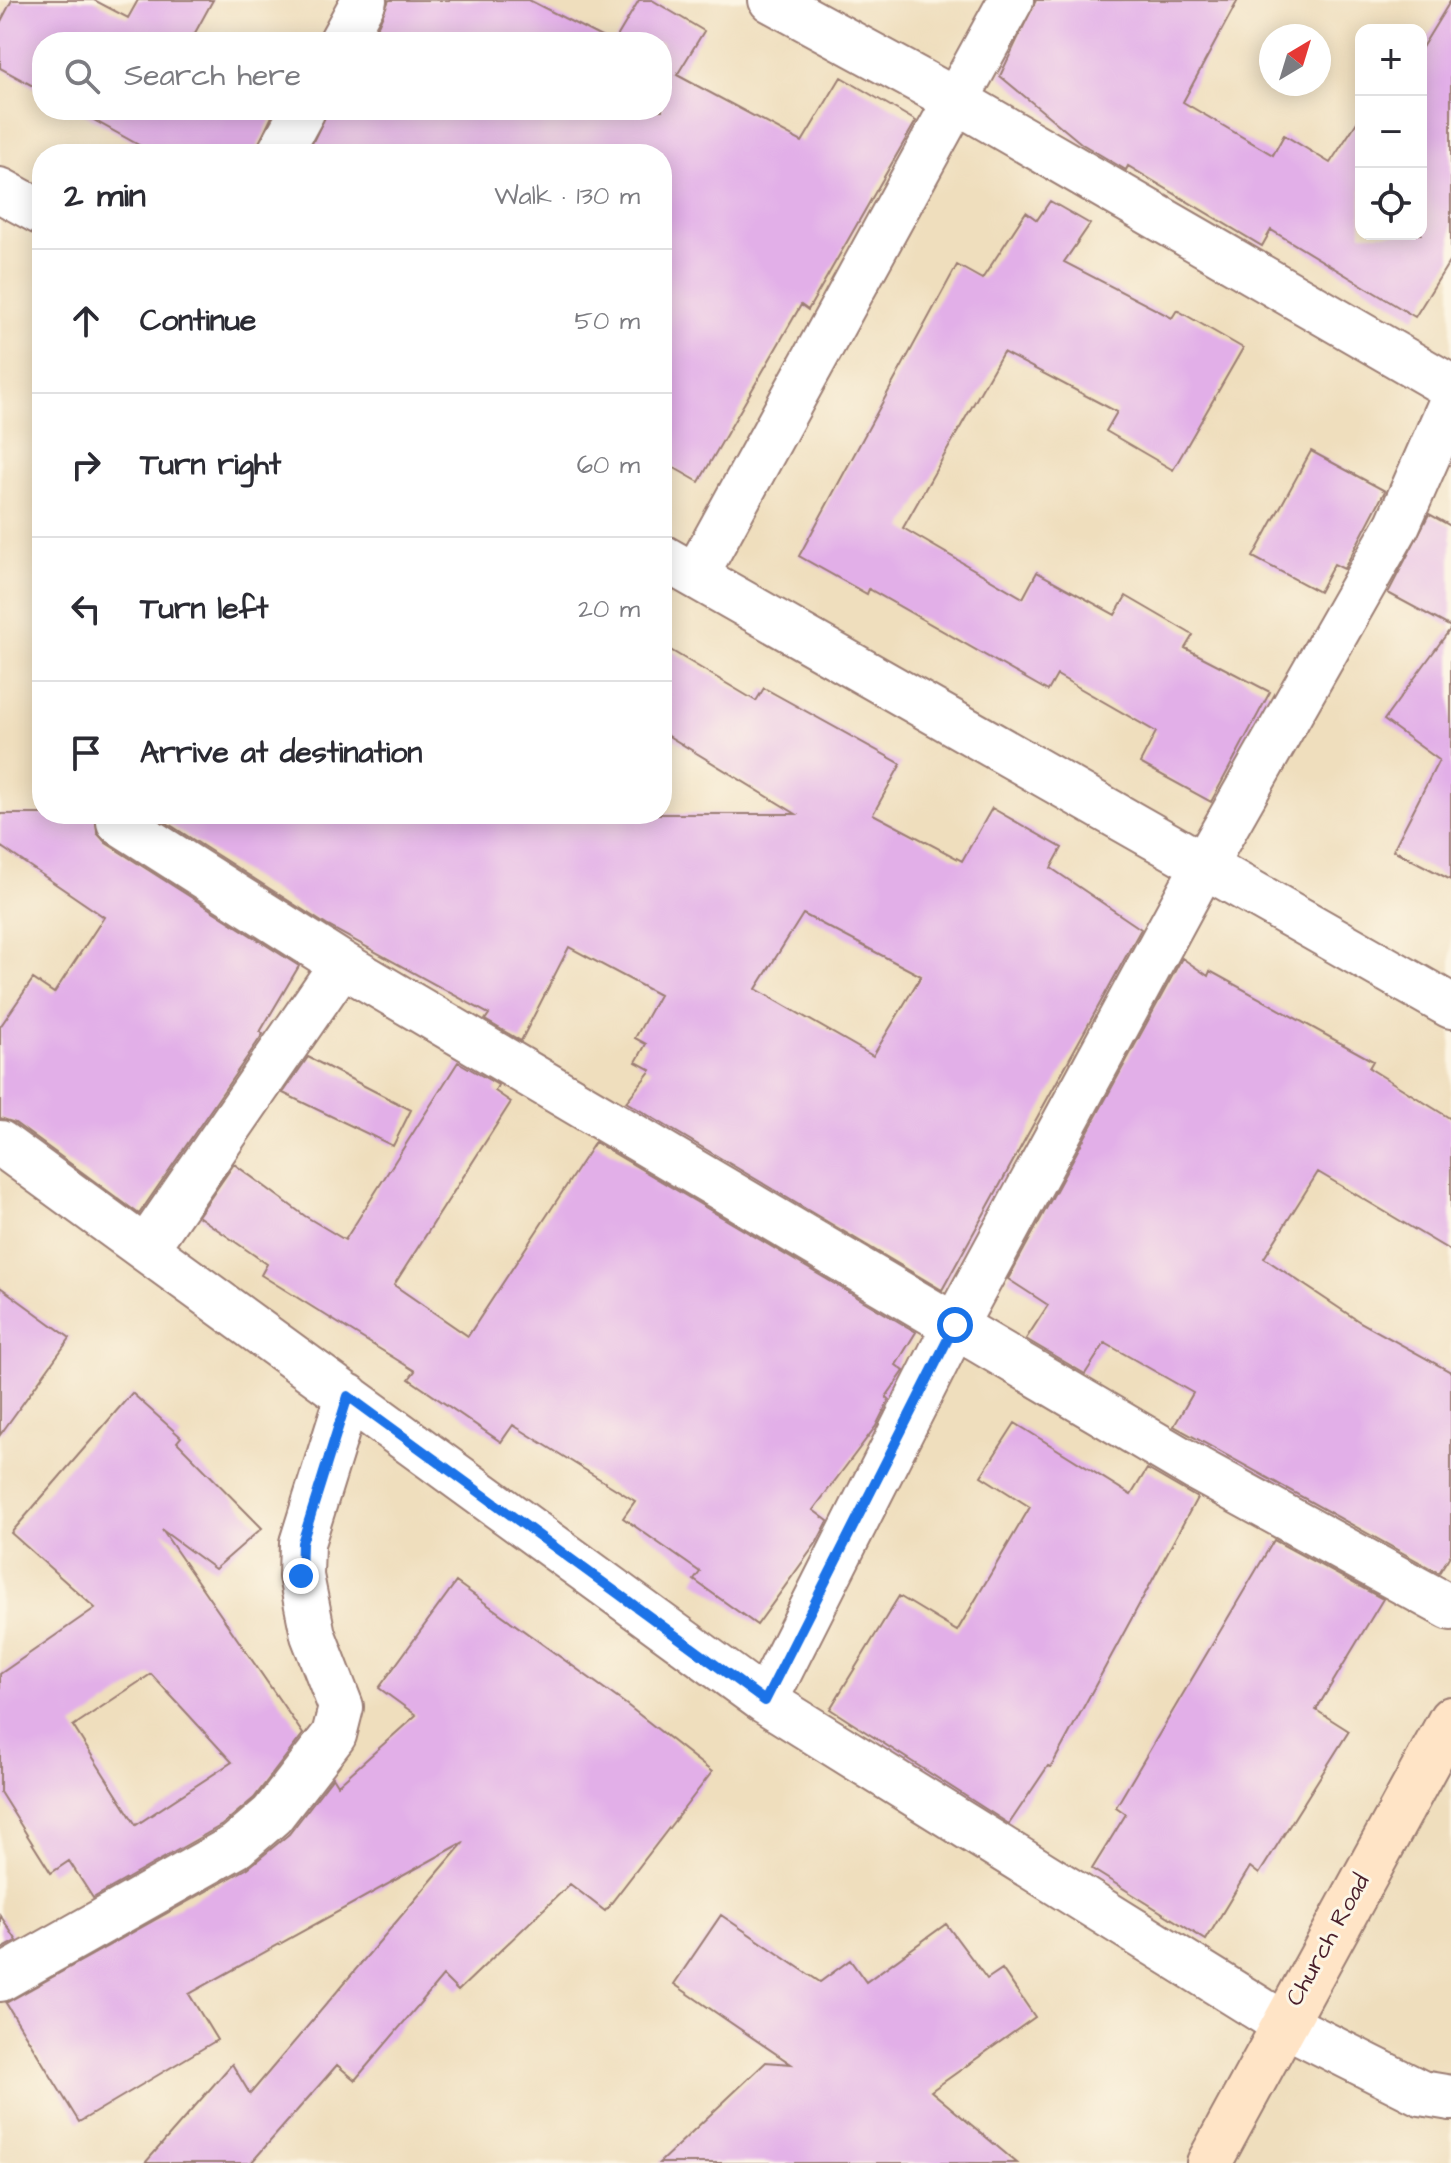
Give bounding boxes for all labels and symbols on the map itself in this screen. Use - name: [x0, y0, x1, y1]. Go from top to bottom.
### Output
- north arrow: [1259, 24, 1331, 96]
- route start: [937, 1307, 973, 1343]
- route end: [283, 1558, 319, 1594]
- street label: Church Road: [1278, 1868, 1378, 2012]

